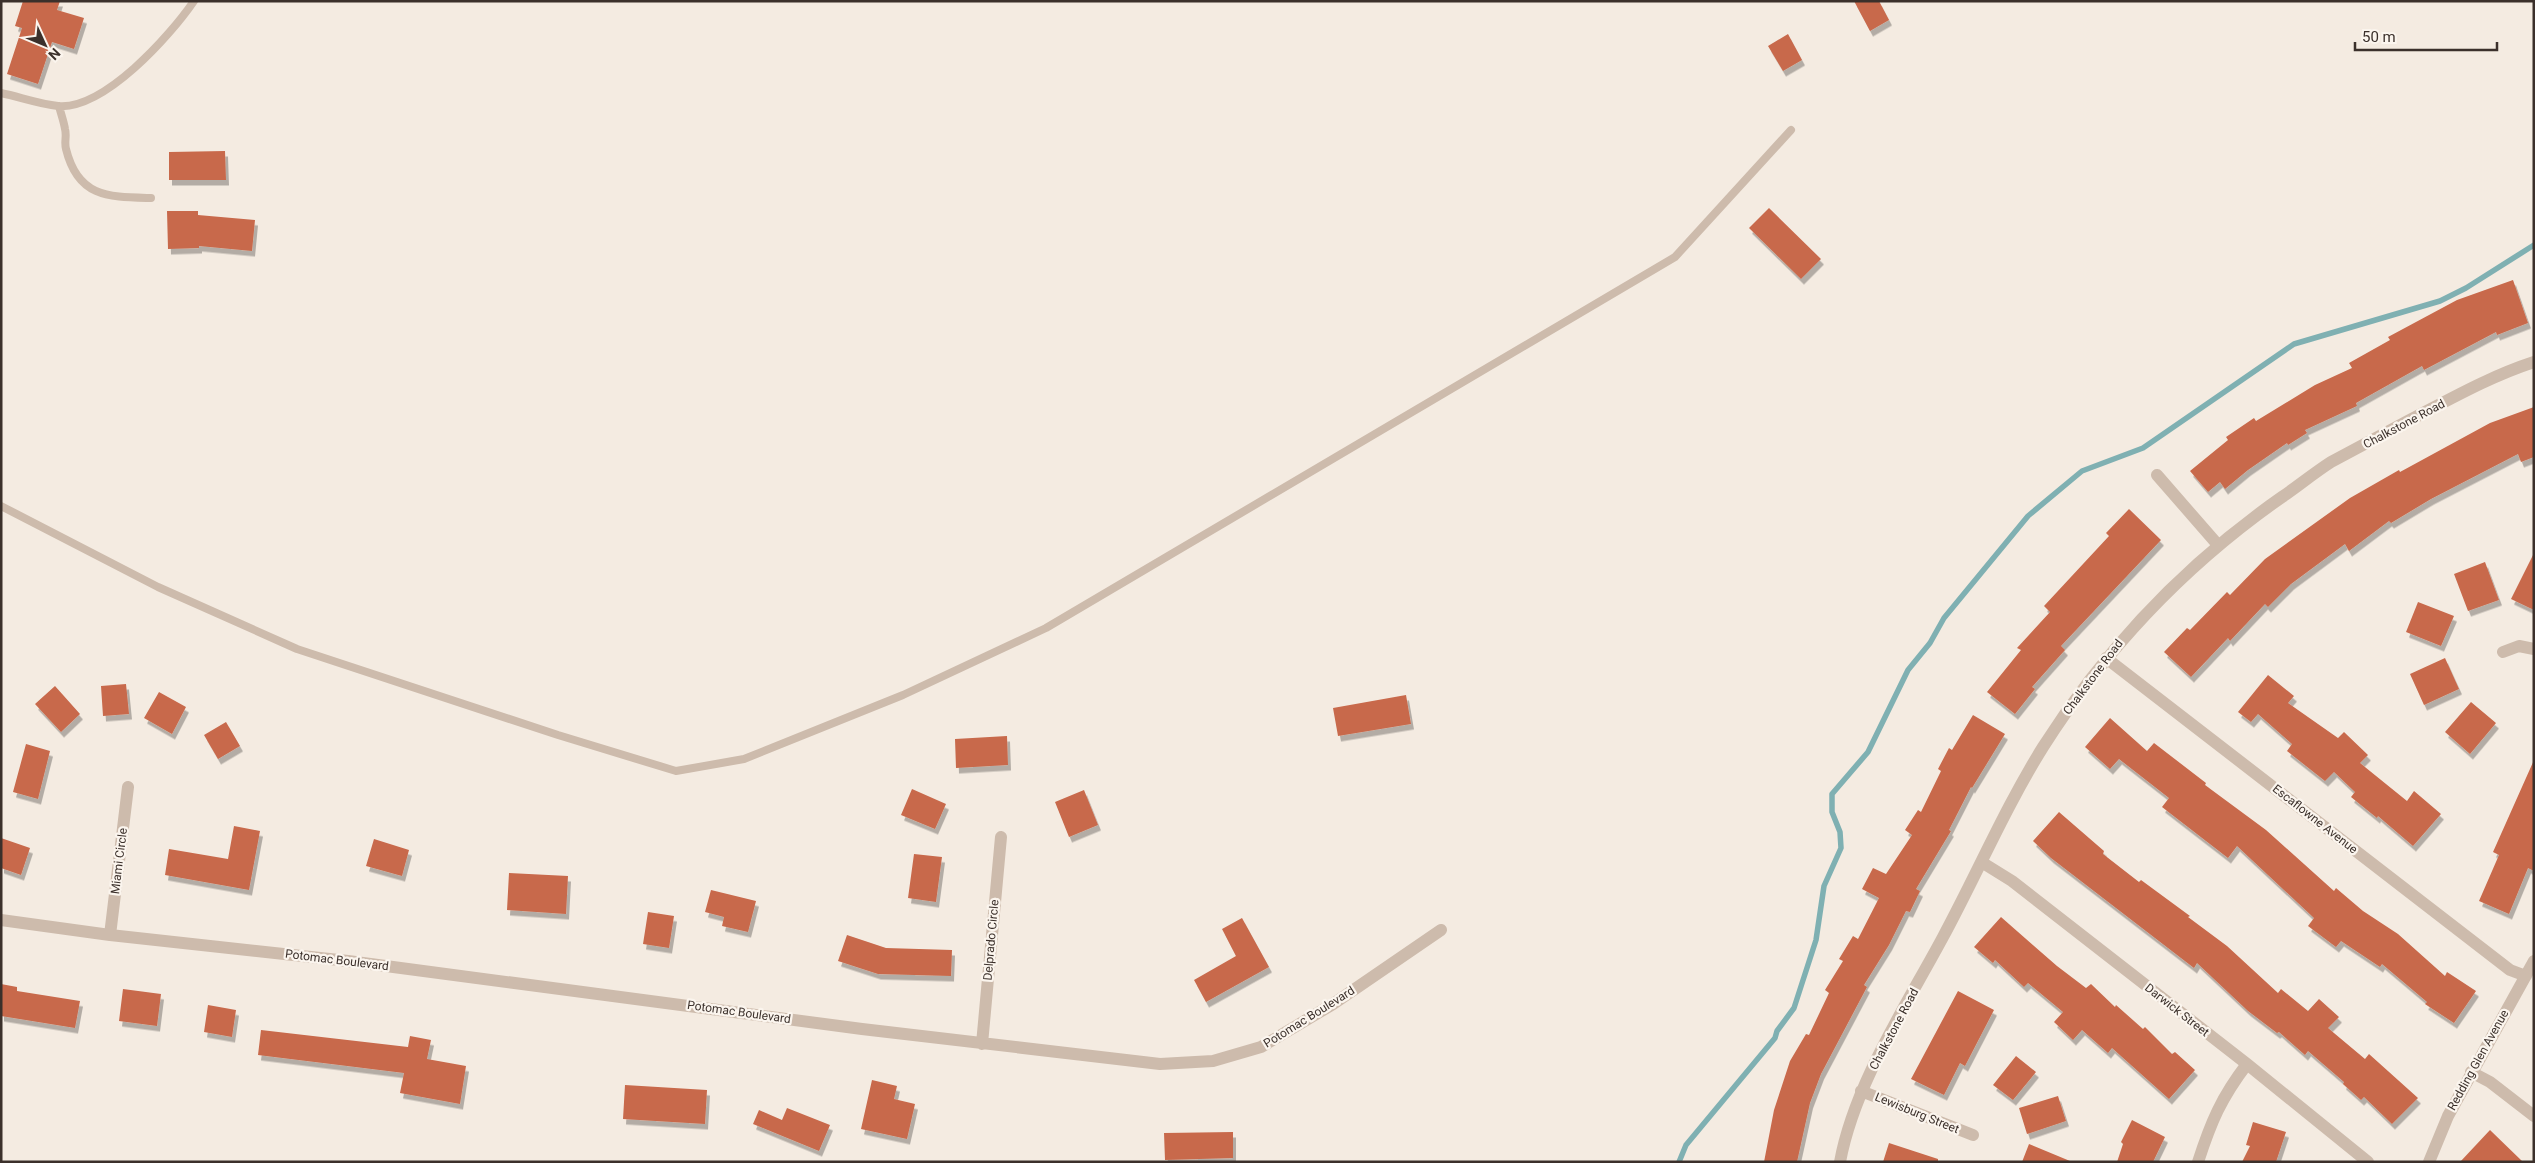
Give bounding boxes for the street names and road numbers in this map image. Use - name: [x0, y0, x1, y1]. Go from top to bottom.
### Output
- street label: Chalkstone Road: [2361, 397, 2447, 451]
- street label: Chalkstone Road: [2060, 637, 2126, 717]
- street label: Escaflowne Avenue: [2270, 782, 2360, 856]
- street label: Miami Circle: [108, 827, 130, 895]
- street label: Delprado Circle: [980, 899, 1002, 981]
- street label: Potomac Boulevard: [284, 947, 390, 973]
- street label: Darwick Street: [2142, 981, 2212, 1039]
- street label: Potomac Boulevard: [1261, 983, 1357, 1051]
- street label: Chalkstone Road: [1867, 986, 1921, 1072]
- street label: Potomac Boulevard: [686, 998, 792, 1026]
- street label: Redding Glen Avenue: [2445, 1007, 2511, 1113]
- street label: Lewisburg Street: [1873, 1090, 1961, 1136]

